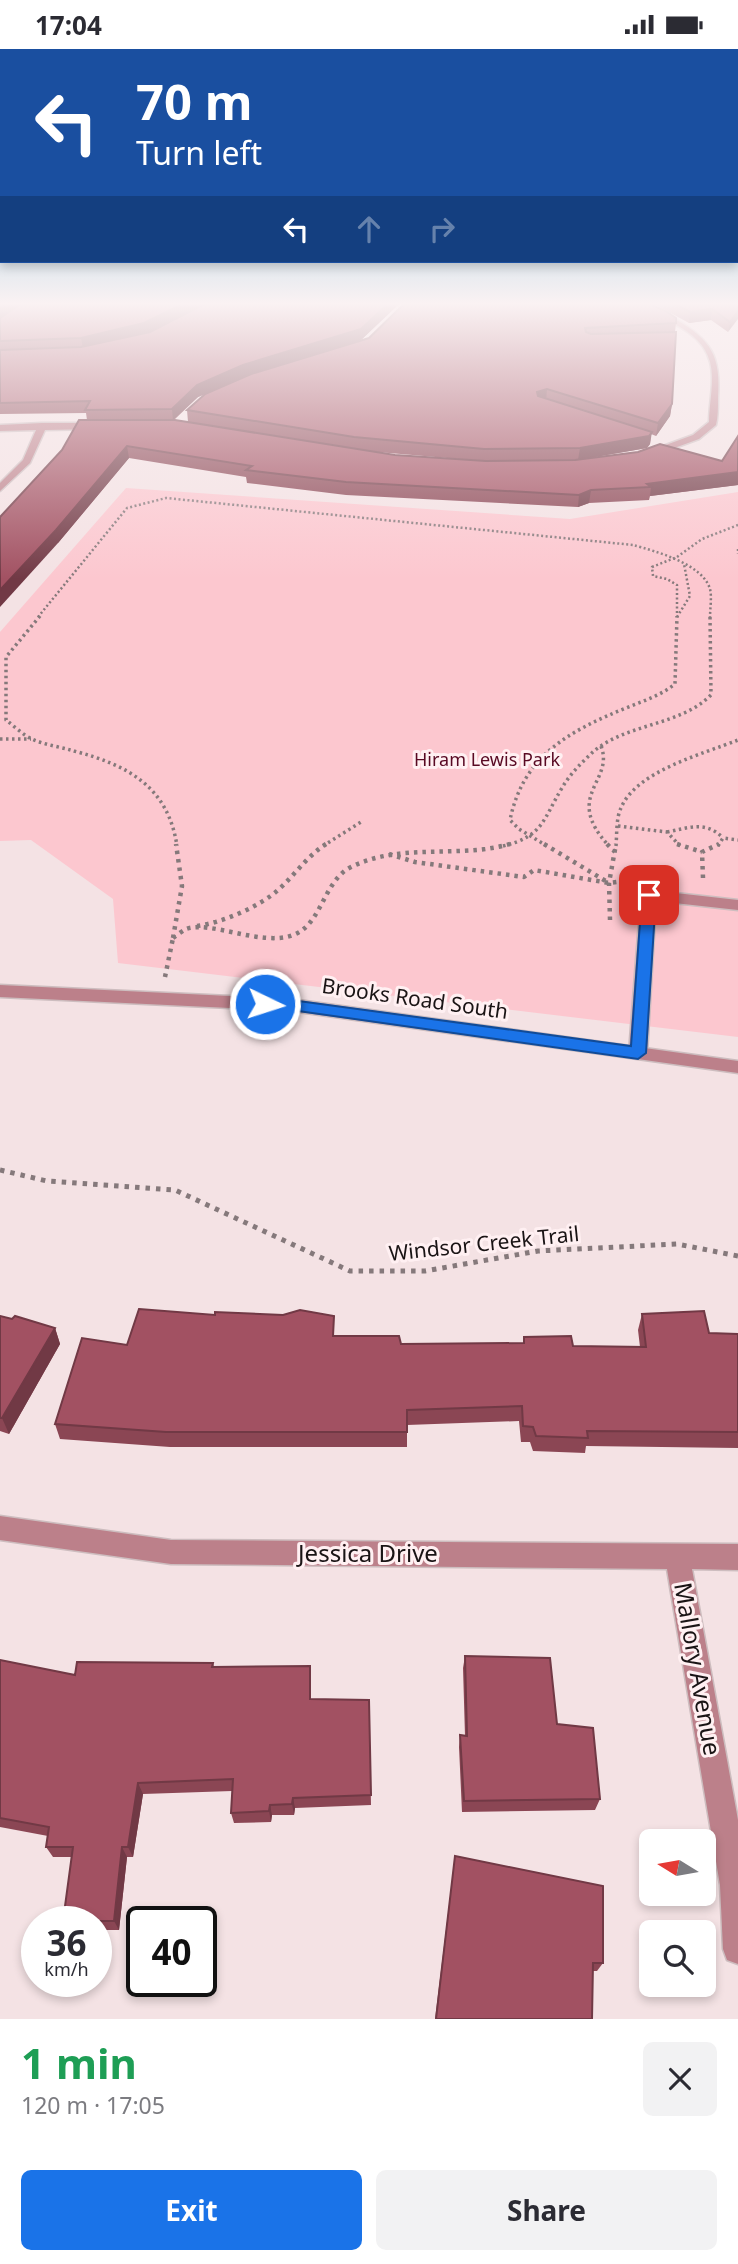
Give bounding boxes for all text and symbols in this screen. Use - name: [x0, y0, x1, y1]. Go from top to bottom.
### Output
- text: 17:04: [35, 7, 102, 43]
- text: 70 m: [136, 68, 253, 134]
- icon: left: [21, 77, 112, 168]
- text: Turn left: [136, 131, 262, 174]
- icon: left: [277, 210, 315, 248]
- icon: ahead: [350, 210, 388, 248]
- icon: right: [423, 210, 461, 248]
- park label: Hiram Lewis Park: [414, 747, 560, 771]
- pin: [619, 865, 679, 925]
- icon: arrive: [630, 876, 668, 914]
- position arrow: [228, 967, 302, 1041]
- street label: Brooks Road South: [320, 971, 510, 1025]
- street label: Windsor Creek Trail: [387, 1219, 580, 1267]
- street label: Jessica Drive: [296, 1536, 438, 1569]
- street label: Mallory Avenue: [667, 1580, 730, 1758]
- north arrow: [639, 1829, 716, 1906]
- map controls: [639, 1829, 716, 1997]
- speed limit sign: 40: [126, 1906, 217, 1997]
- text: 36: [46, 1919, 87, 1966]
- button: search: [639, 1920, 716, 1997]
- text: km/h: [44, 1957, 89, 1981]
- text: 1 min: [21, 2034, 137, 2091]
- button: close: [643, 2042, 717, 2116]
- text: 120 m · 17:05: [21, 2089, 165, 2121]
- button: Exit: [21, 2170, 362, 2250]
- button: Share: [376, 2170, 717, 2250]

